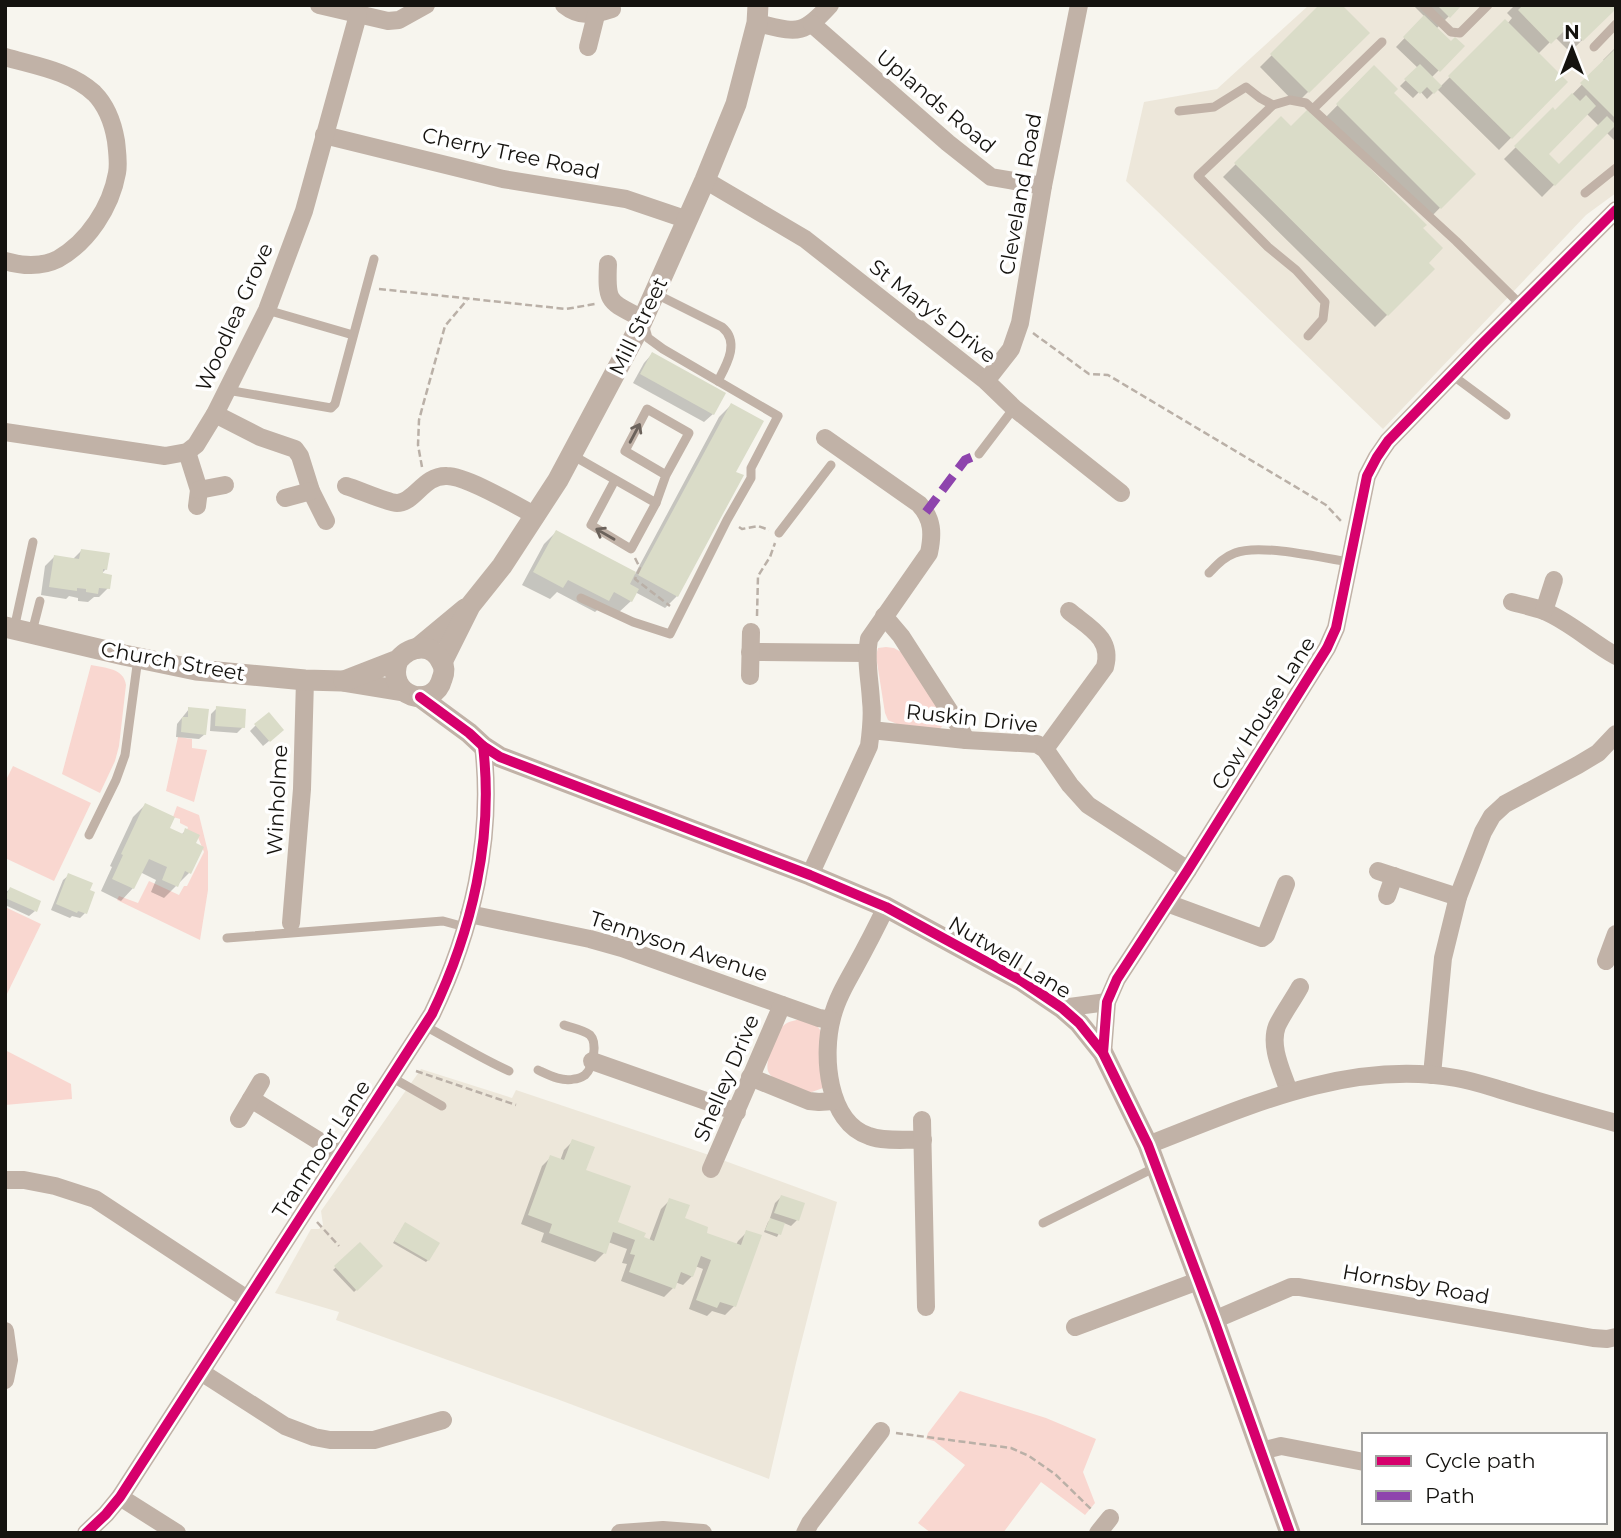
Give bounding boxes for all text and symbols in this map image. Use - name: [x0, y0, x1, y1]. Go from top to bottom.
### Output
- north arrow: [1537, 14, 1607, 84]
- text: N: [1564, 21, 1580, 44]
- street label: Uplands Road: [871, 44, 1001, 158]
- street label: Cleveland Road: [993, 111, 1047, 277]
- street label: Cherry Tree Road: [420, 122, 602, 184]
- street label: Woodlea Grove: [190, 239, 278, 395]
- street label: St Mary's Drive: [865, 254, 1001, 368]
- street label: Mill Street: [604, 273, 672, 379]
- one-way arrow: [628, 423, 642, 444]
- one-way arrow: [595, 527, 616, 540]
- street label: Cow House Lane: [1206, 632, 1320, 794]
- street label: Church Street: [99, 636, 247, 686]
- street label: Ruskin Drive: [905, 699, 1039, 737]
- street label: Winholme: [262, 744, 292, 856]
- street label: Tennyson Avenue: [587, 905, 771, 987]
- street label: Nutwell Lane: [944, 911, 1076, 1003]
- street label: Shelley Drive: [688, 1011, 764, 1145]
- street label: Tranmoor Lane: [267, 1075, 375, 1223]
- street label: Hornsby Road: [1341, 1259, 1491, 1309]
- legend: [1362, 1433, 1607, 1524]
- text: Cycle path: [1425, 1448, 1536, 1473]
- text: Path: [1425, 1483, 1475, 1508]

